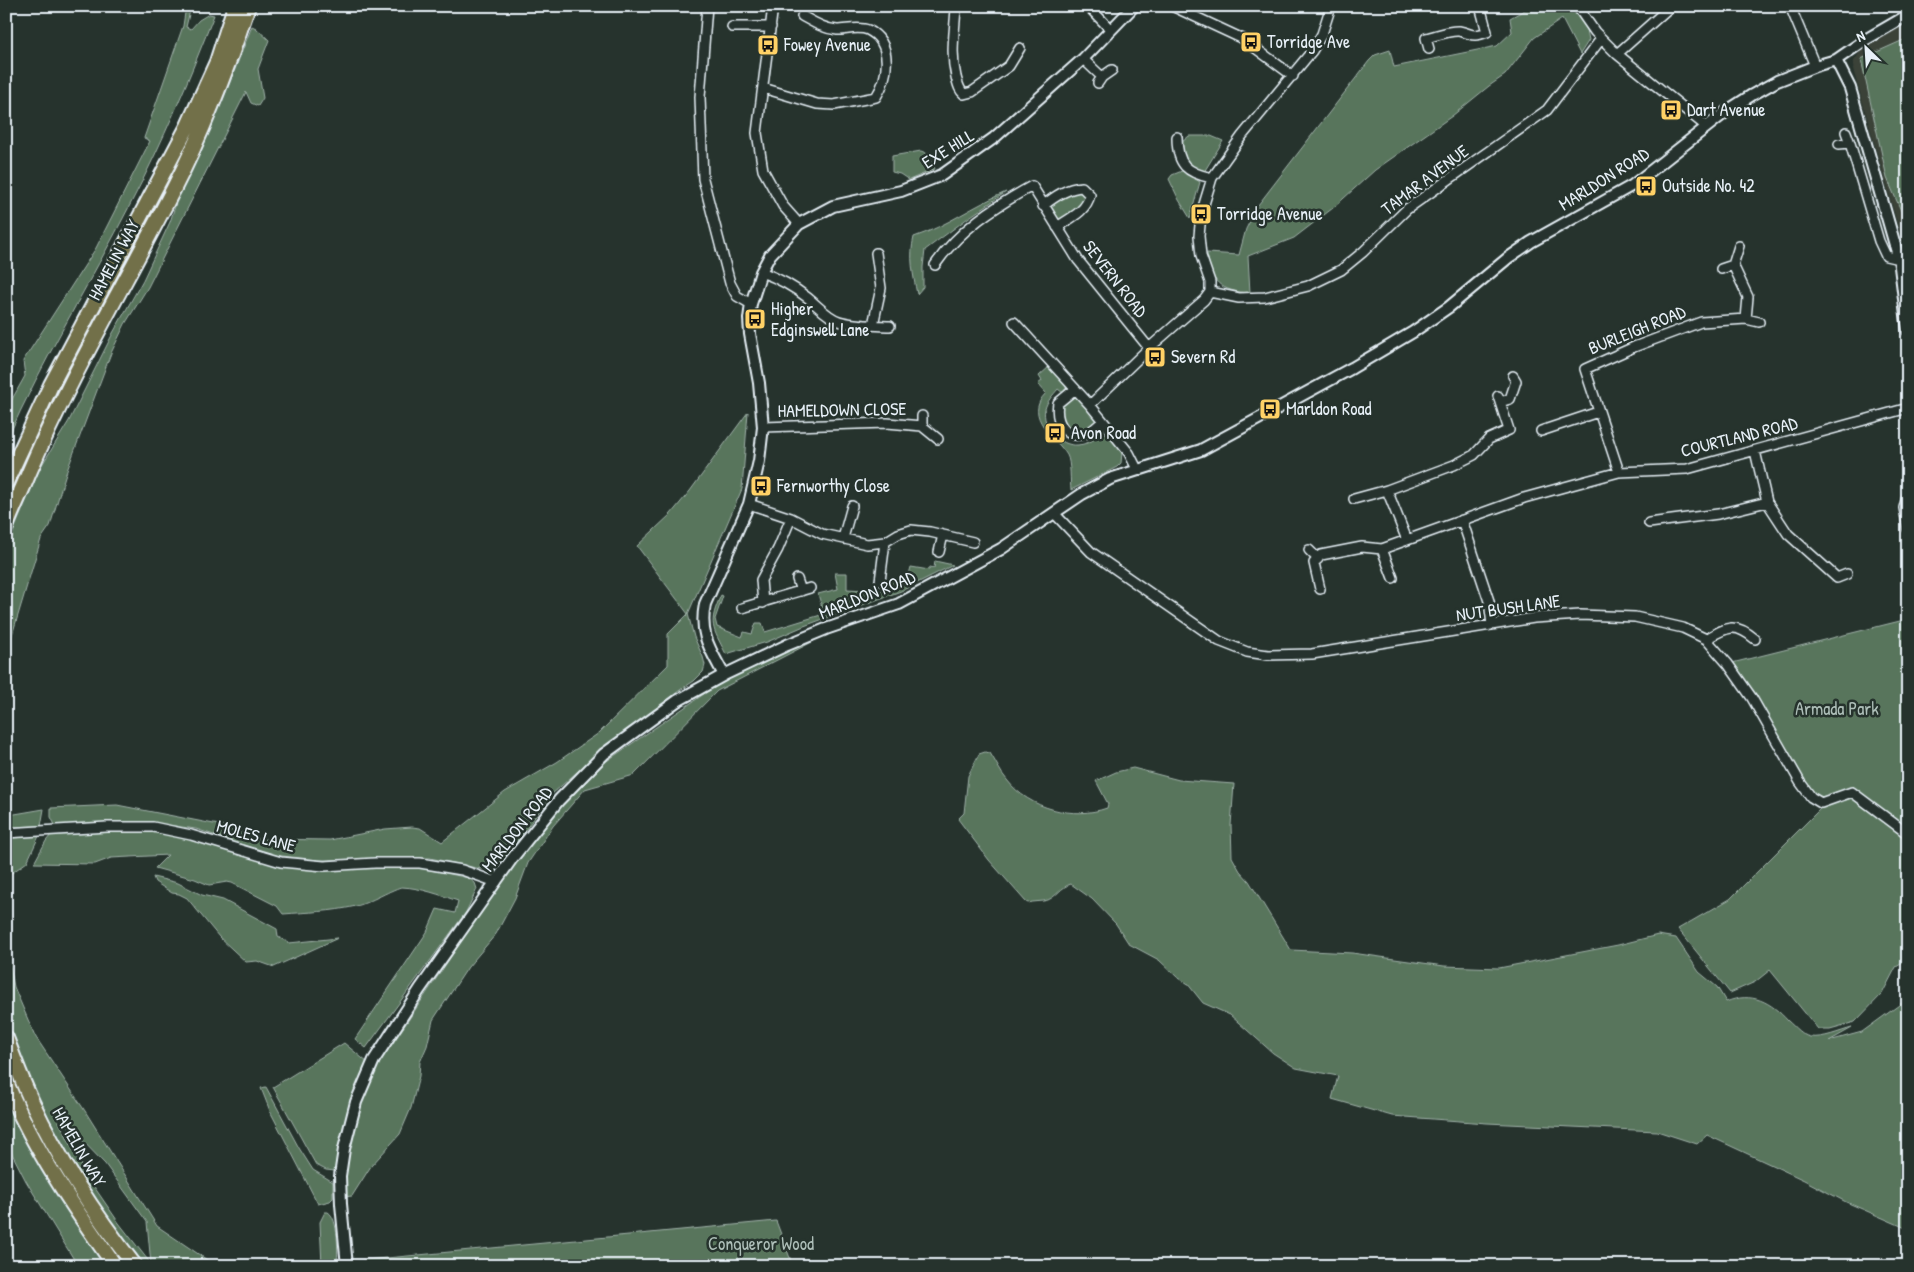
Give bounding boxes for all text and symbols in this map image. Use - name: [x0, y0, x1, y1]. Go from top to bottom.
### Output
- north arrow: [1842, 22, 1892, 72]
- text: N: [1853, 25, 1868, 46]
- place label: Torridge Ave: [1267, 29, 1350, 54]
- bus stop icon: Torridge Ave: [1239, 30, 1263, 54]
- place label: Fowey Avenue: [783, 32, 871, 57]
- bus stop icon: Fowey Avenue: [756, 33, 780, 57]
- place label: Dart Avenue: [1687, 97, 1766, 122]
- bus stop icon: Dart Avenue: [1659, 98, 1683, 122]
- street label: EXE HILL: [917, 123, 979, 174]
- street label: TAMAR AVENUE: [1376, 139, 1474, 221]
- street label: MARLDON ROAD: [1554, 141, 1654, 216]
- place label: Outside No. 42: [1662, 173, 1755, 198]
- bus stop icon: Outside No. 42: [1634, 174, 1658, 198]
- place label: Torridge Avenue: [1217, 201, 1323, 226]
- bus stop icon: Torridge Avenue: [1189, 202, 1213, 226]
- street label: HAMELIN WAY: [82, 215, 145, 305]
- street label: SEVERN ROAD: [1077, 235, 1154, 323]
- place label: Higher Edginswell Lane: [771, 296, 870, 342]
- street label: BURLEIGH ROAD: [1584, 299, 1690, 360]
- bus stop icon: Higher Edginswell Lane: [743, 307, 767, 331]
- place label: Severn Rd: [1171, 344, 1235, 369]
- bus stop icon: Severn Rd: [1143, 345, 1167, 369]
- street label: HAMELDOWN CLOSE: [777, 396, 907, 423]
- place label: Marldon Road: [1286, 396, 1372, 421]
- bus stop icon: Marldon Road: [1258, 397, 1282, 421]
- street label: COURTLAND ROAD: [1678, 410, 1800, 463]
- place label: Avon Road: [1071, 420, 1136, 445]
- bus stop icon: Avon Road: [1043, 421, 1067, 445]
- place label: Fernworthy Close: [776, 473, 890, 498]
- bus stop icon: Fernworthy Close: [749, 474, 773, 498]
- street label: MARLDON ROAD: [815, 564, 919, 625]
- street label: NUT BUSH LANE: [1454, 588, 1562, 627]
- park label: Armada Park: [1795, 696, 1879, 721]
- street label: MARLDON ROAD: [475, 780, 558, 877]
- street label: MOLES LANE: [214, 813, 298, 858]
- street label: HAMELIN WAY: [47, 1102, 112, 1191]
- park label: Conqueror Wood: [708, 1231, 814, 1256]

